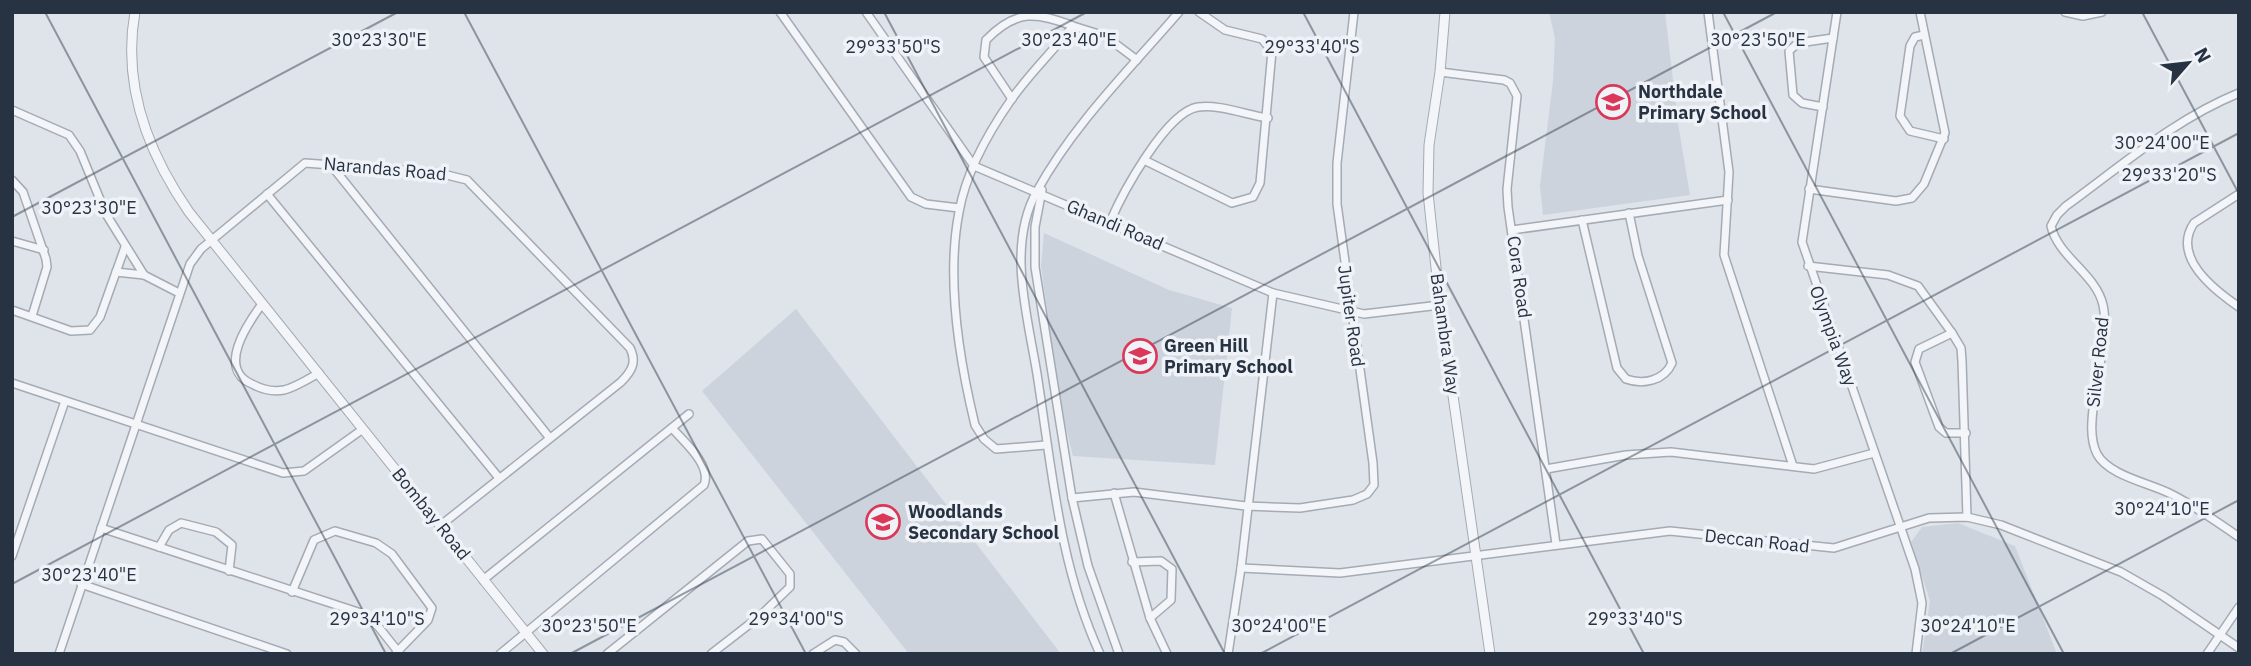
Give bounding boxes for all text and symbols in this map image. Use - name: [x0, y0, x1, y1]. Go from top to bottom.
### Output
- text: 30°23'30"E: [331, 28, 427, 51]
- text: 30°23'40"E: [1021, 28, 1117, 51]
- text: 30°23'50"E: [1710, 28, 1806, 51]
- north arrow: [2153, 28, 2223, 98]
- text: 29°33'50"S: [845, 35, 941, 58]
- text: 29°33'40"S: [1264, 35, 1360, 58]
- text: N: [2189, 43, 2217, 67]
- place label: Northdale Primary School: [1638, 80, 1767, 124]
- school or university icon: Northdale Primary School: [1594, 83, 1632, 121]
- text: 30°24'00"E: [2114, 131, 2210, 154]
- street label: Narandas Road: [323, 152, 447, 185]
- text: 29°33'20"S: [2121, 163, 2217, 186]
- street label: Ghandi Road: [1063, 194, 1167, 255]
- text: 30°23'30"E: [41, 196, 137, 219]
- street label: Cora Road: [1502, 234, 1537, 320]
- street label: Jupiter Road: [1333, 263, 1370, 368]
- street label: Bahambra Way: [1426, 272, 1465, 396]
- street label: Olympia Way: [1805, 282, 1862, 389]
- street label: Silver Road: [2081, 316, 2114, 408]
- place label: Green Hill Primary School: [1164, 334, 1293, 378]
- school or university icon: Green Hill Primary School: [1121, 337, 1159, 375]
- street label: Bombay Road: [387, 463, 476, 564]
- text: 30°24'10"E: [2114, 497, 2210, 520]
- place label: Woodlands Secondary School: [908, 500, 1059, 544]
- school or university icon: Woodlands Secondary School: [864, 503, 902, 541]
- street label: Deccan Road: [1703, 524, 1811, 557]
- text: 30°23'40"E: [41, 563, 137, 586]
- text: 29°34'10"S: [329, 607, 425, 630]
- text: 29°34'00"S: [748, 607, 844, 630]
- text: 29°33'40"S: [1587, 607, 1683, 630]
- text: 30°23'50"E: [541, 614, 637, 637]
- text: 30°24'00"E: [1231, 614, 1327, 637]
- text: 30°24'10"E: [1920, 614, 2016, 637]

